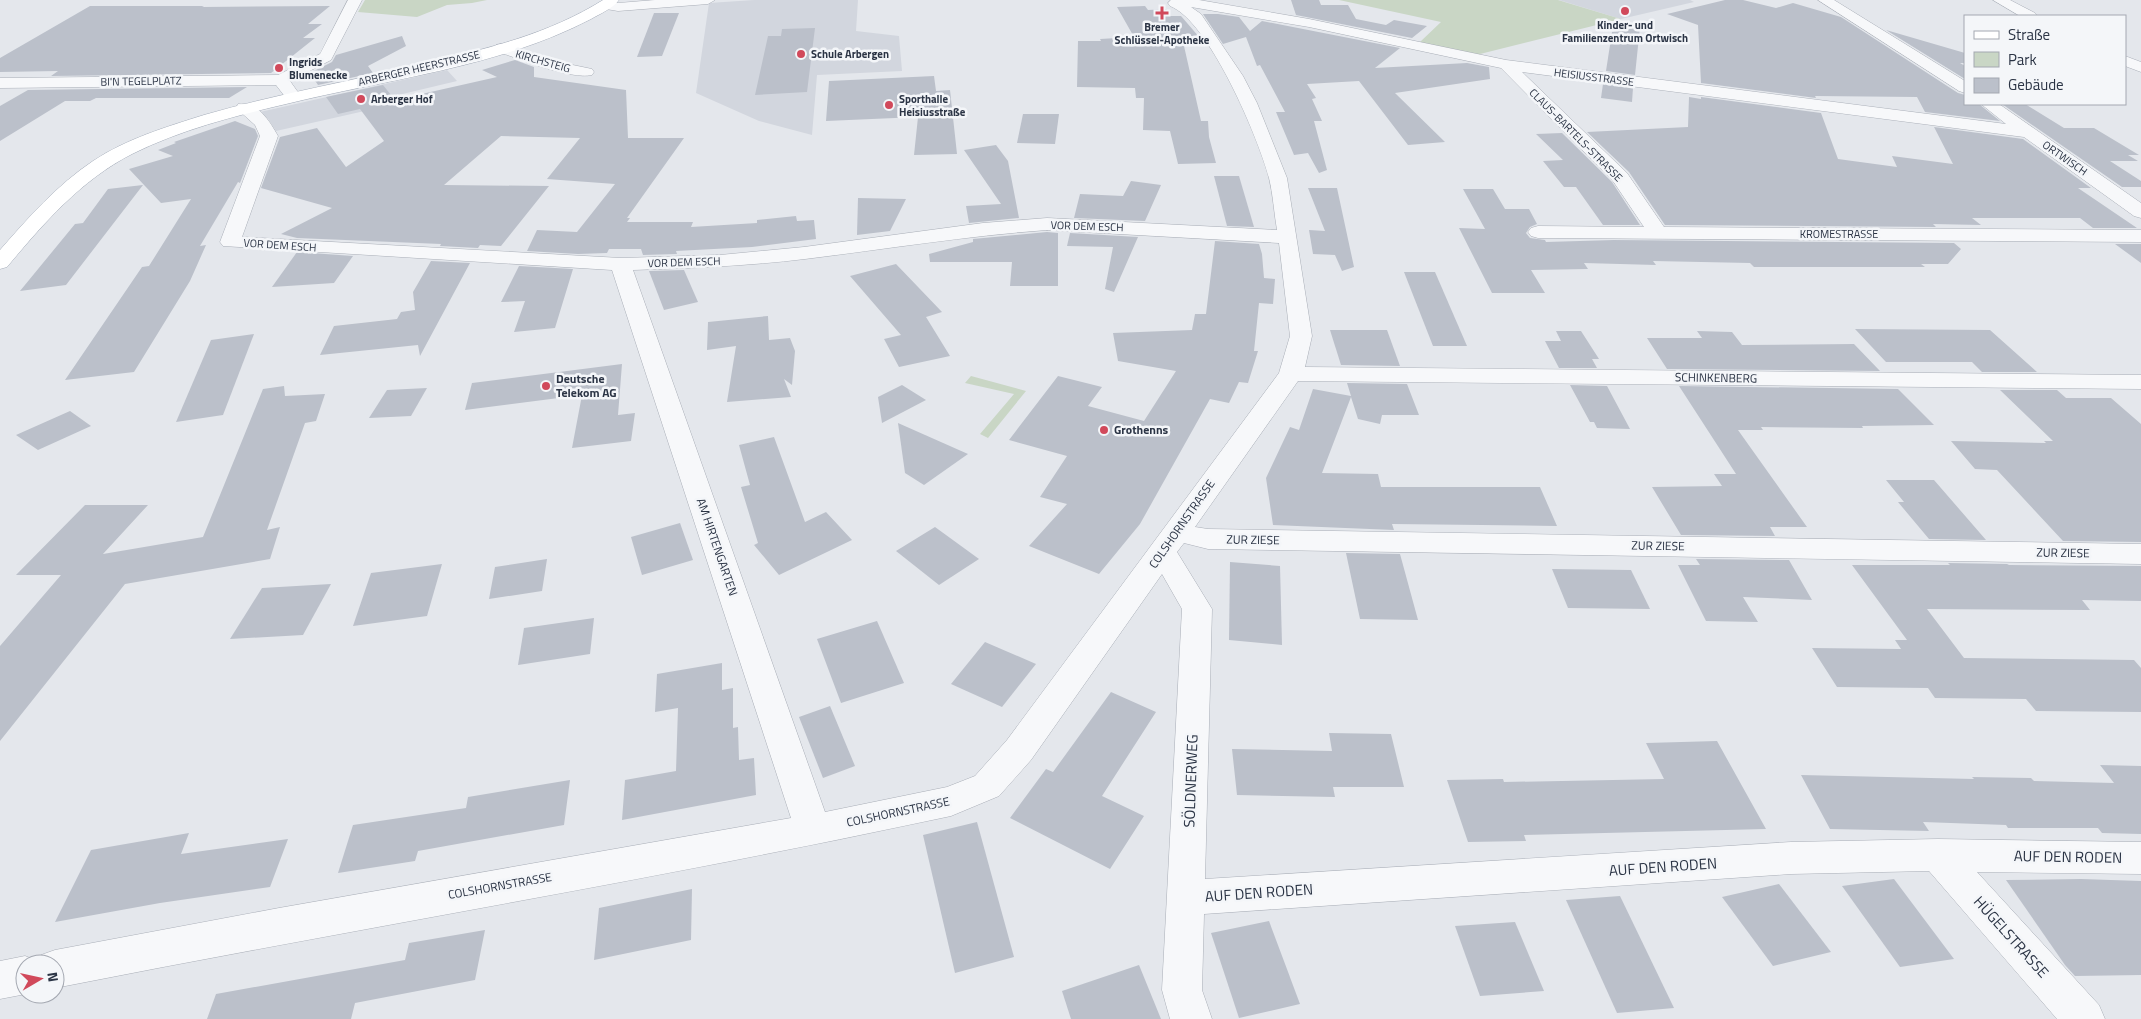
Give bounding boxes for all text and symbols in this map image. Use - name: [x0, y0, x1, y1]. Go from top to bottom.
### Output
- marker: Kinder- und Familienzentrum Ortwisch: [1619, 5, 1631, 17]
- marker: Bremer Schlüssel-Apotheke: [1156, 7, 1168, 19]
- legend: [1964, 15, 2126, 105]
- place label: Kinder- und Familienzentrum Ortwisch: [1562, 17, 1688, 46]
- place label: Bremer Schlüssel-Apotheke: [1115, 19, 1210, 48]
- text: Straße: [2008, 23, 2050, 46]
- street label: ARBERGER HEERSTRASSE: [357, 46, 481, 90]
- street label: KIRCHSTEIG: [514, 46, 573, 77]
- place label: Schule Arbergen: [811, 46, 889, 62]
- marker: Schule Arbergen: [795, 48, 807, 60]
- text: Park: [2008, 48, 2037, 71]
- place label: Ingrids Blumenecke: [289, 54, 348, 83]
- marker: Ingrids Blumenecke: [273, 62, 285, 74]
- street label: HEISIUSSTRASSE: [1553, 64, 1635, 90]
- street label: BI'N TEGELPLATZ: [100, 72, 182, 90]
- text: Gebäude: [2008, 73, 2064, 96]
- street label: CLAUS-BARTELS-STRASSE: [1526, 85, 1626, 185]
- place label: Arberger Hof: [371, 91, 433, 107]
- place label: Sporthalle Heisiusstraße: [899, 91, 966, 120]
- marker: Arberger Hof: [355, 93, 367, 105]
- marker: Sporthalle Heisiusstraße: [883, 99, 895, 111]
- street label: ORTWISCH: [2039, 137, 2091, 179]
- street label: VOR DEM ESCH: [1050, 217, 1124, 235]
- street label: KROMESTRASSE: [1800, 226, 1878, 242]
- street label: VOR DEM ESCH: [243, 234, 317, 256]
- street label: VOR DEM ESCH: [647, 253, 721, 271]
- street label: SCHINKENBERG: [1675, 367, 1757, 388]
- place label: Deutsche Telekom AG: [556, 369, 617, 402]
- marker: Deutsche Telekom AG: [540, 380, 552, 392]
- place label: Grothenns: [1114, 420, 1169, 439]
- marker: Grothenns: [1098, 424, 1110, 436]
- street label: COLSHORNSTRASSE: [1144, 475, 1220, 572]
- street label: AM HIRTENGARTEN: [692, 495, 743, 598]
- street label: ZUR ZIESE: [1226, 530, 1280, 549]
- street label: ZUR ZIESE: [1631, 536, 1685, 555]
- street label: ZUR ZIESE: [2036, 543, 2090, 562]
- street label: SÖLDNERWEG: [1177, 734, 1204, 828]
- street label: COLSHORNSTRASSE: [845, 791, 952, 832]
- street label: AUF DEN RODEN: [2014, 844, 2122, 869]
- street label: AUF DEN RODEN: [1608, 851, 1718, 882]
- street label: COLSHORNSTRASSE: [447, 867, 554, 904]
- street label: AUF DEN RODEN: [1204, 877, 1314, 908]
- street label: HÜGELSTRASSE: [1968, 891, 2054, 983]
- north arrow: [15, 954, 65, 1004]
- text: N: [42, 970, 64, 983]

